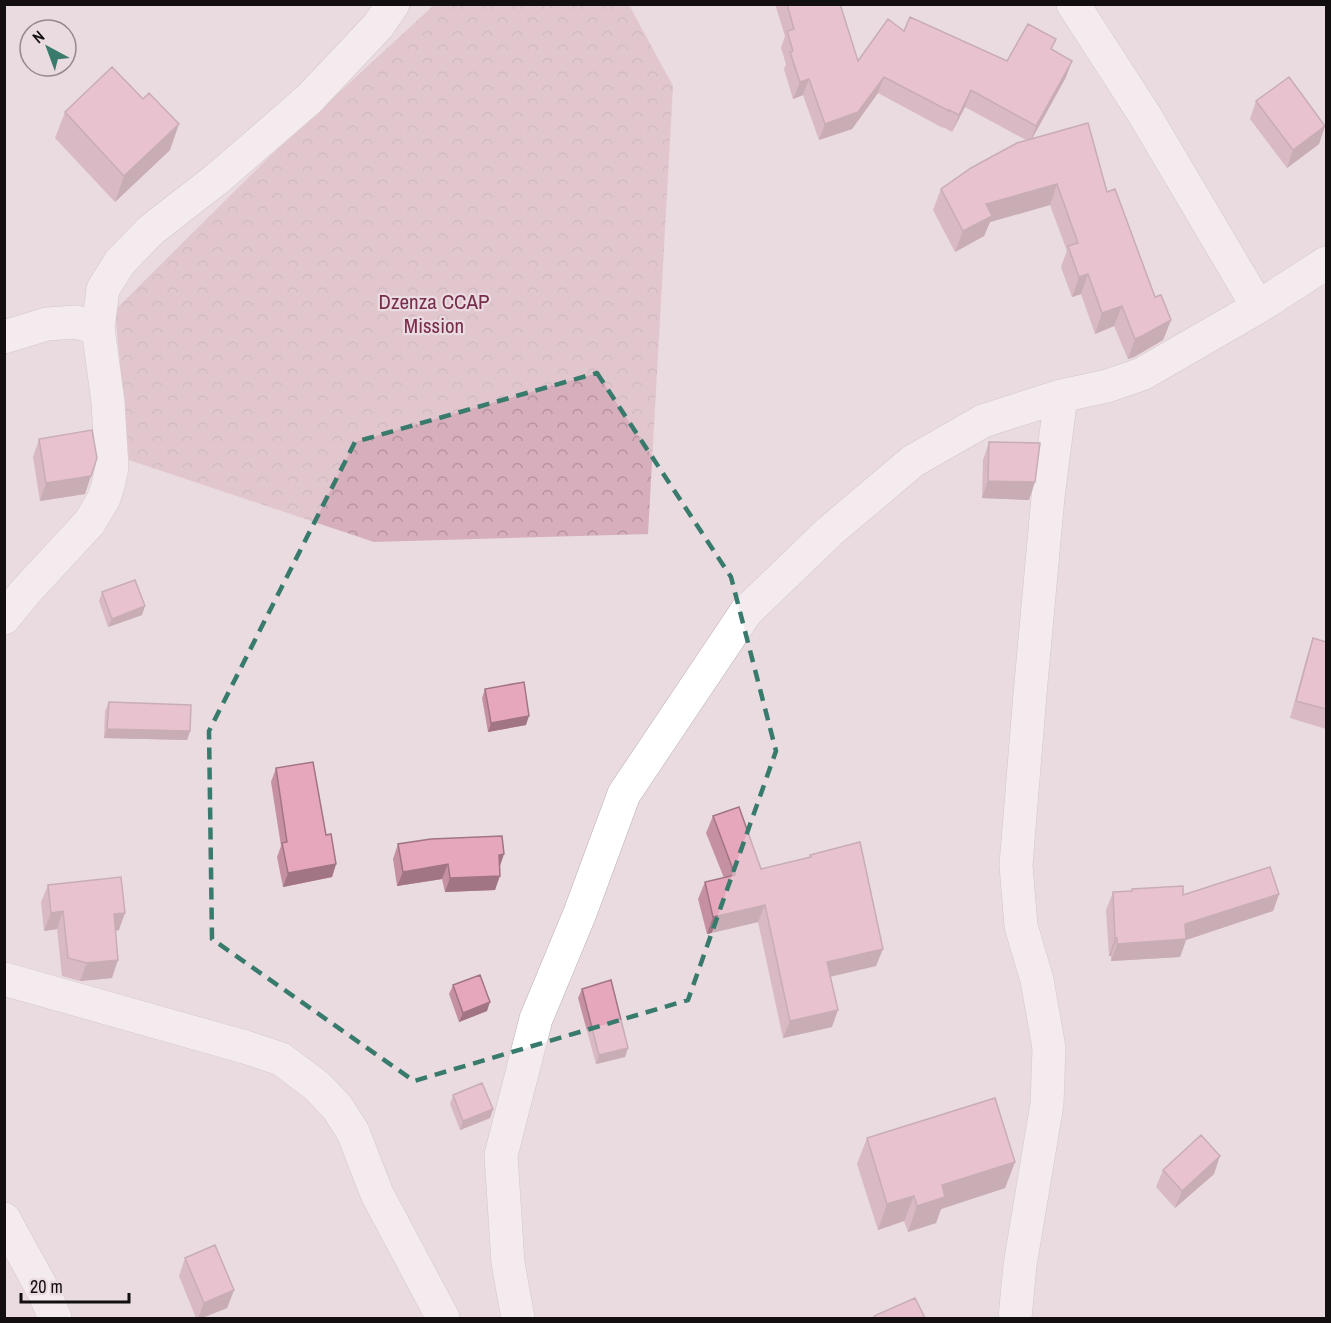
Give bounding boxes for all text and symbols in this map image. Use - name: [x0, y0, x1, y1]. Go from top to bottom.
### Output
- north arrow: [18, 18, 78, 78]
- text: N: [27, 25, 49, 48]
- park label: Dzenza CCAP Mission: [378, 287, 490, 340]
- scale bar: [21, 1266, 129, 1304]
- text: 20 m: [30, 1274, 63, 1299]

